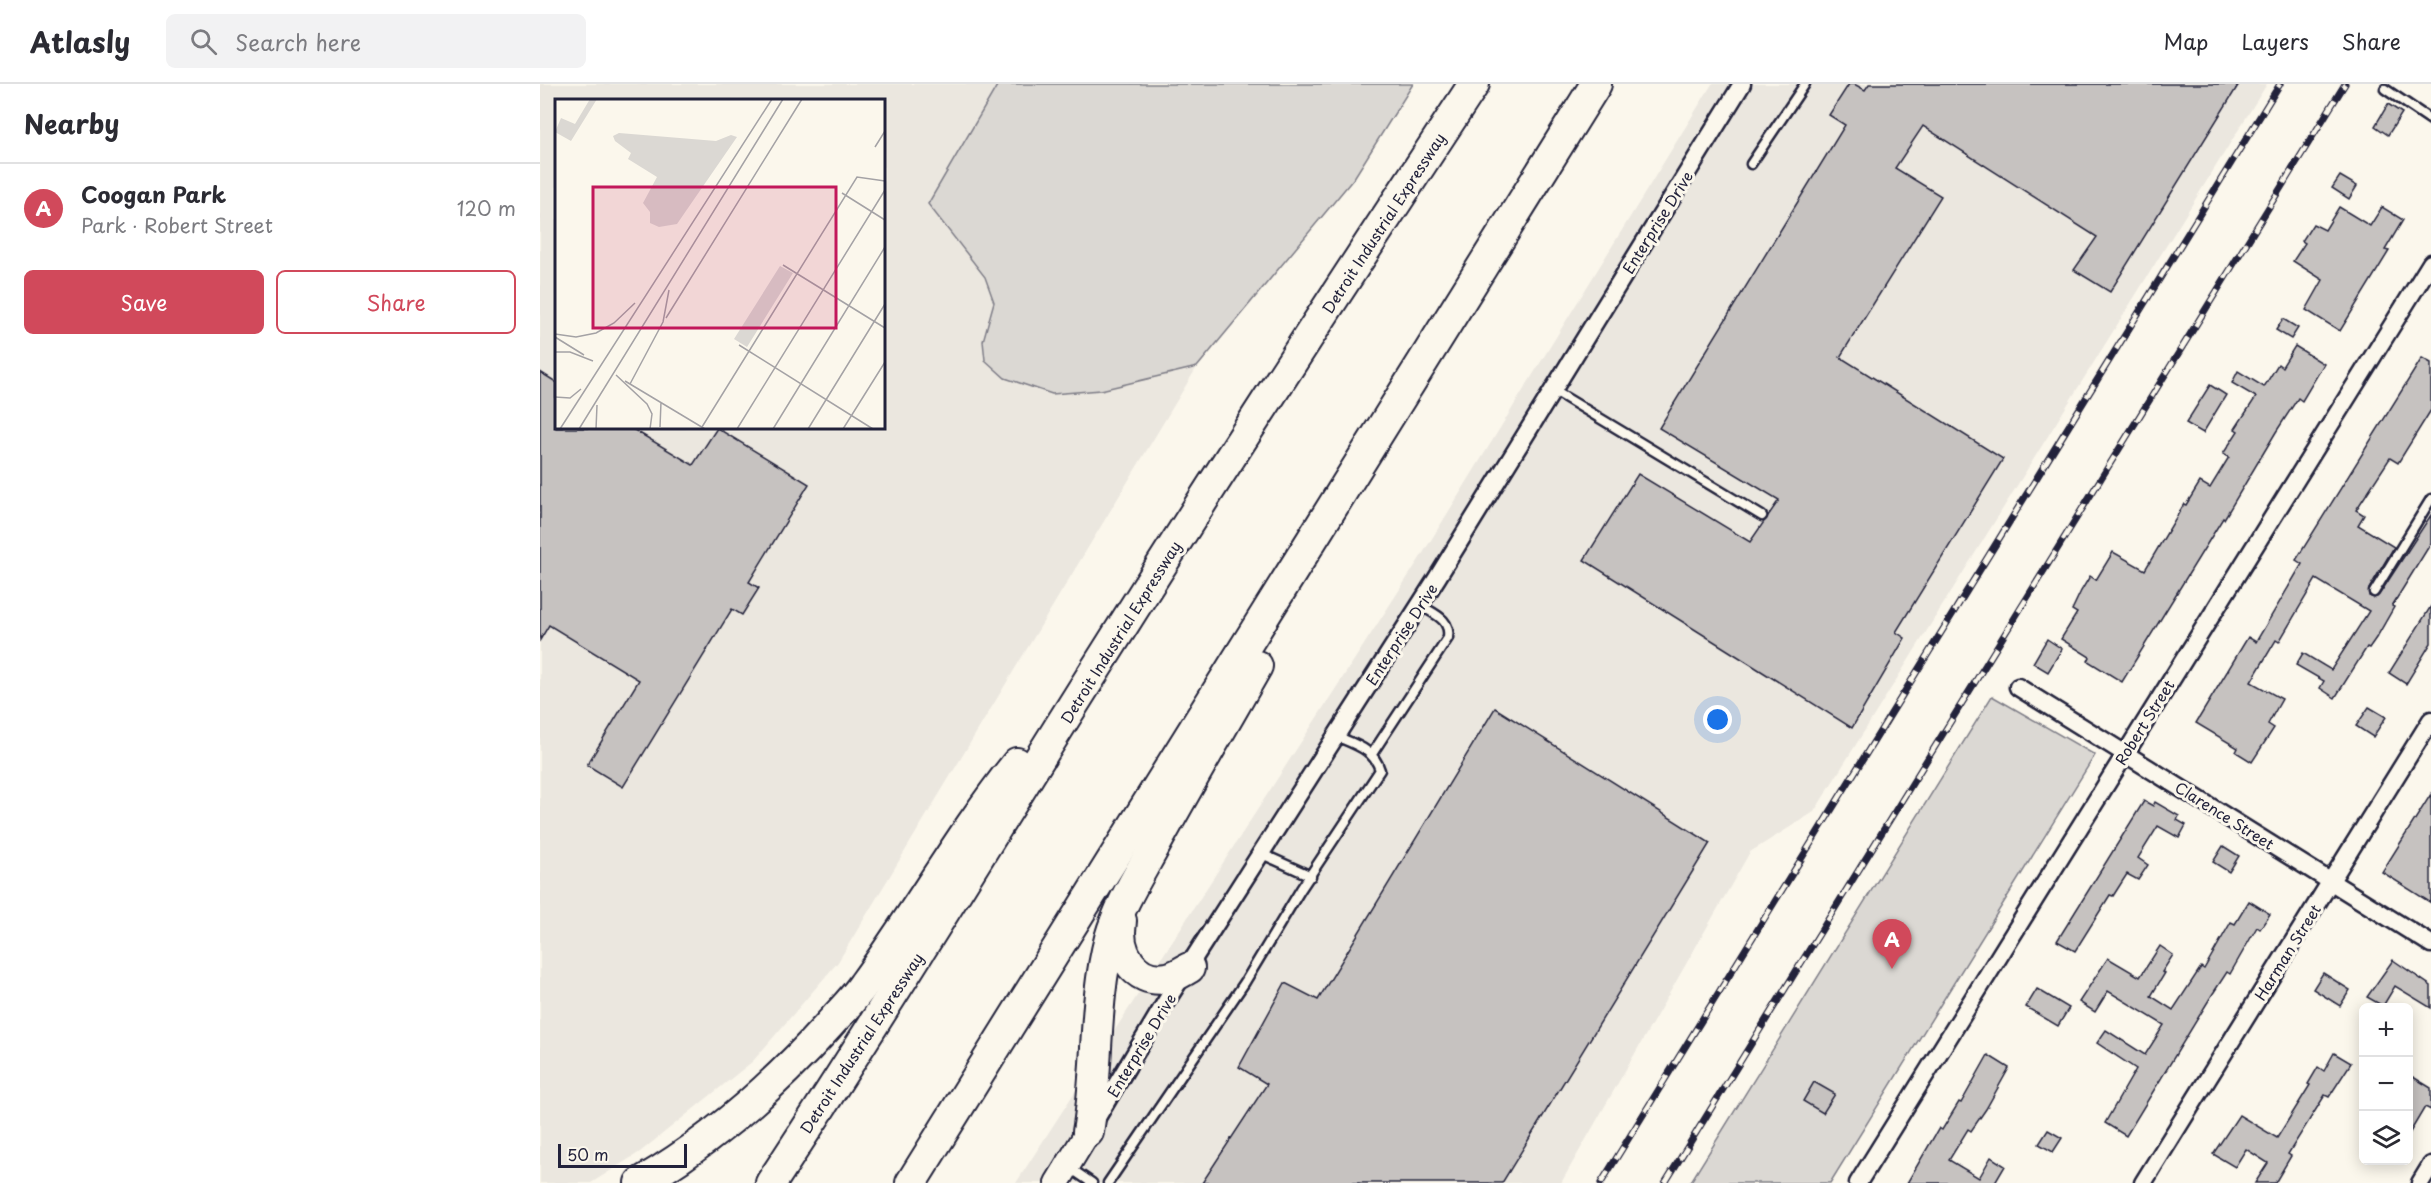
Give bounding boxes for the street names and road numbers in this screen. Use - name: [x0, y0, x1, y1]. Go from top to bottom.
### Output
- street label: Detroit Industrial Expressway: [1316, 128, 1450, 318]
- street label: Enterprise Drive: [1616, 166, 1698, 278]
- street label: Detroit Industrial Expressway: [1054, 536, 1186, 728]
- street label: Enterprise Drive: [1359, 578, 1443, 690]
- street label: Robert Street: [2109, 675, 2179, 769]
- street label: Clarence Street: [2171, 775, 2279, 855]
- street label: Harman Street: [2248, 899, 2326, 1005]
- street label: Detroit Industrial Expressway: [794, 948, 928, 1138]
- street label: Enterprise Drive: [1101, 989, 1181, 1101]

